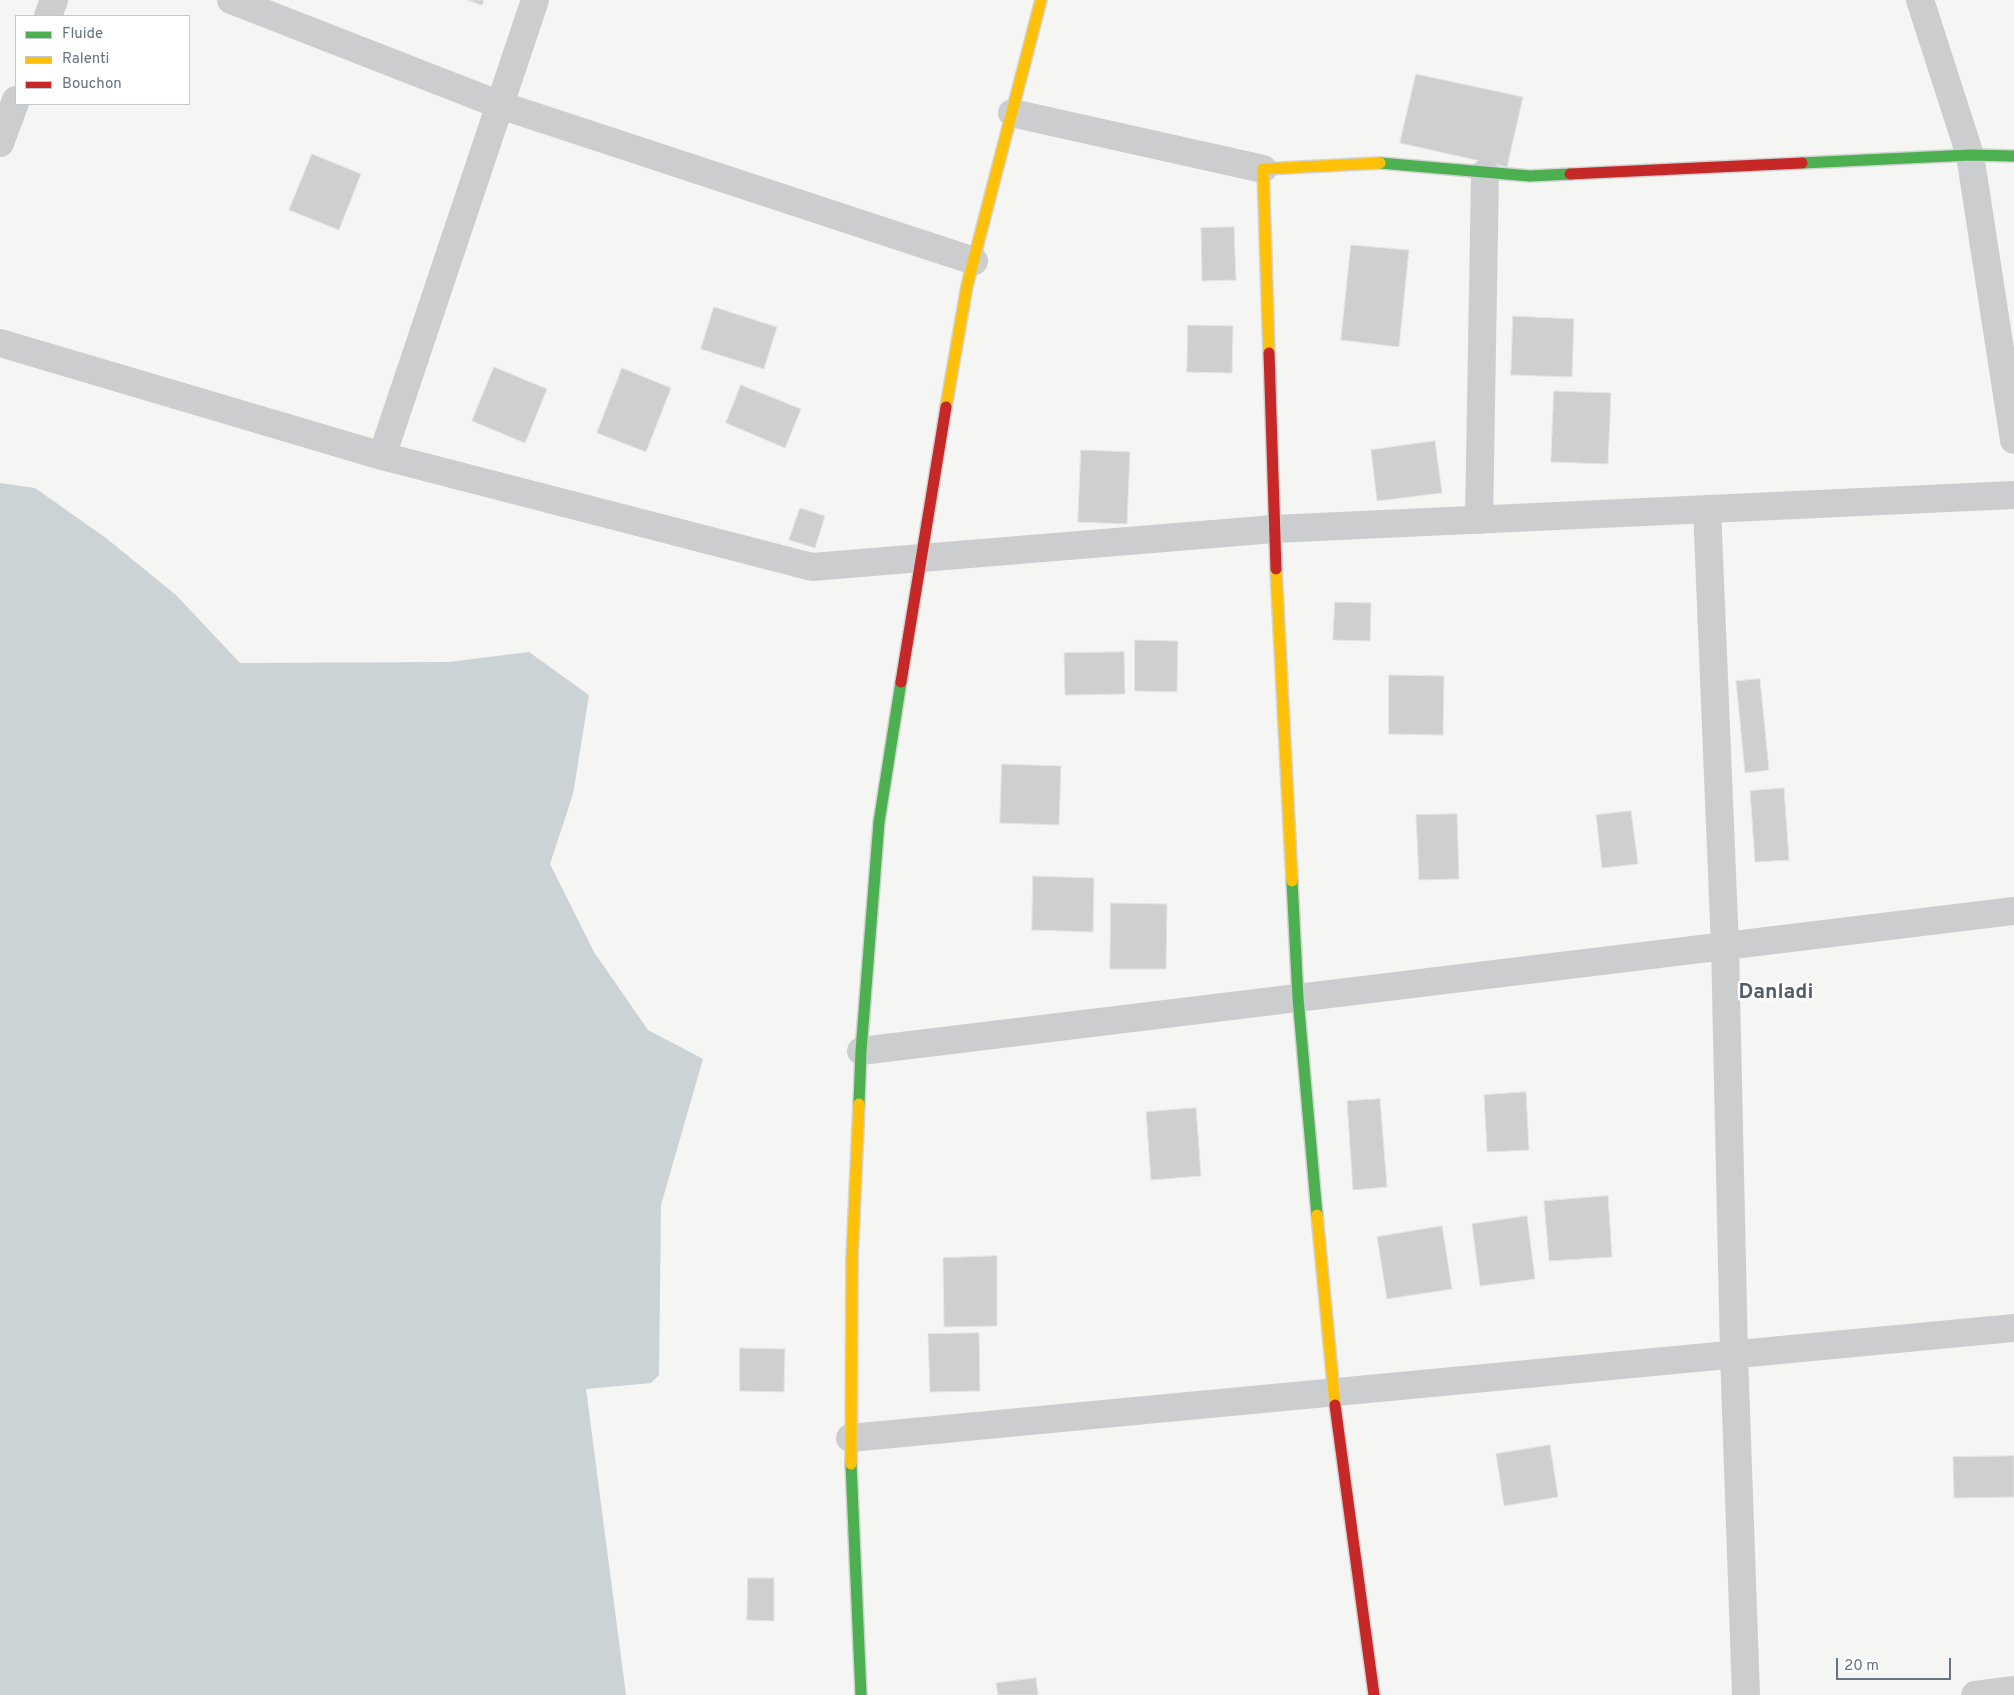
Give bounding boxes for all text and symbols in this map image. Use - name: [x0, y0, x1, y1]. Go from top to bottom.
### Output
- legend: [15, 15, 190, 105]
- text: Fluide: [62, 25, 103, 44]
- text: Ralenti: [62, 50, 109, 69]
- text: Bouchon: [62, 75, 122, 94]
- district label: Danladi: [1739, 981, 1813, 1007]
- scale bar: [1839, 1648, 1954, 1680]
- text: 20 m: [1844, 1657, 1879, 1676]

